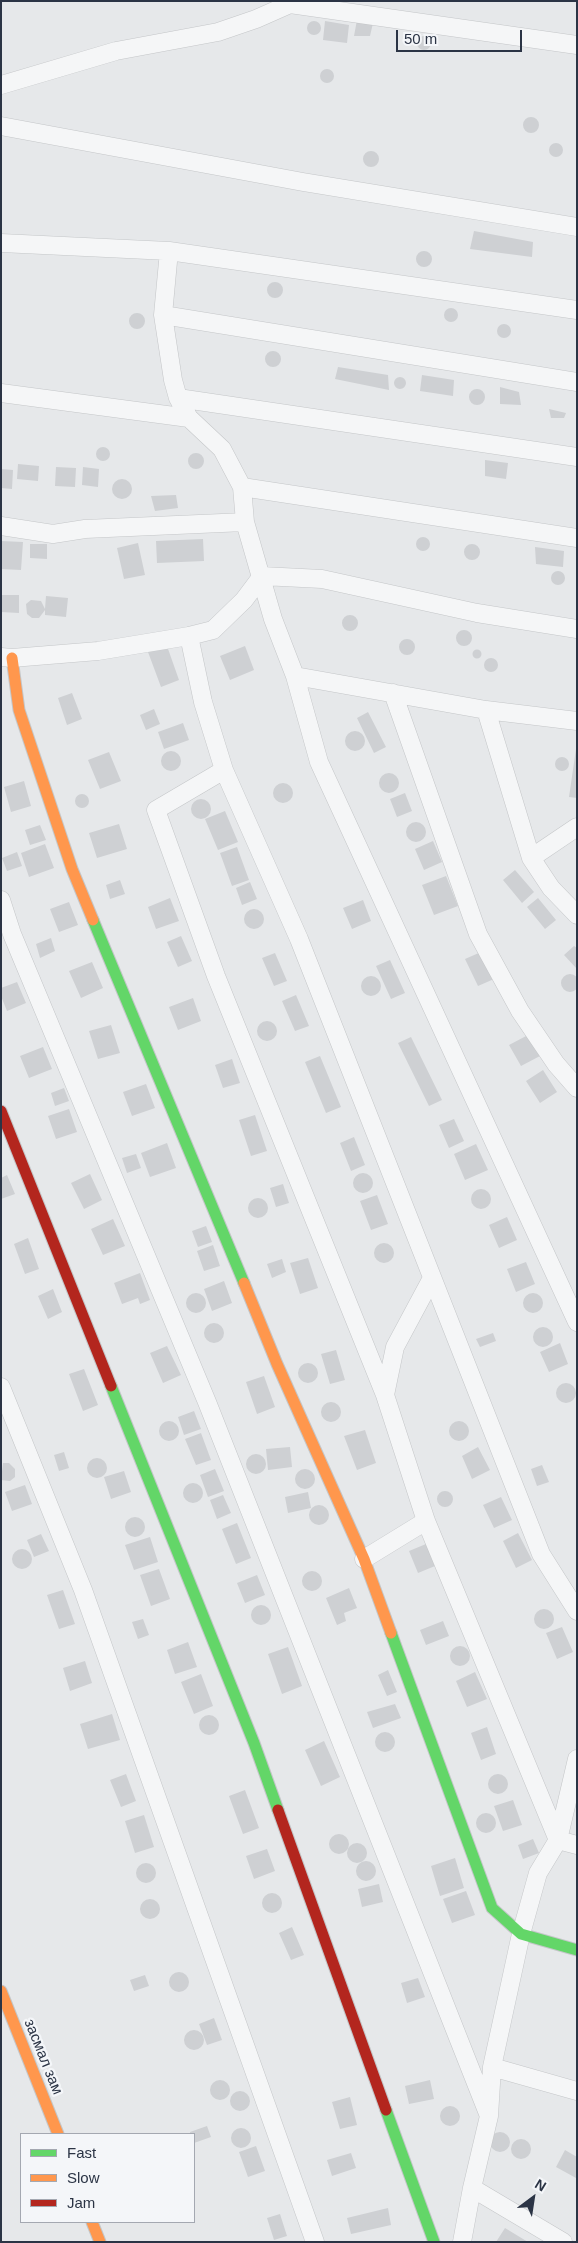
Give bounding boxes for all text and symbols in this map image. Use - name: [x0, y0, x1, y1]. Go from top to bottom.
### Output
- scale bar: [398, 20, 524, 52]
- text: 50 m: [404, 30, 437, 47]
- street label: засмал зам: [20, 2017, 66, 2097]
- legend: [20, 2133, 195, 2223]
- text: Fast: [67, 2144, 96, 2161]
- text: Slow: [67, 2169, 100, 2186]
- north arrow: [508, 2173, 558, 2223]
- text: N: [532, 2176, 549, 2195]
- text: Jam: [67, 2194, 95, 2211]

